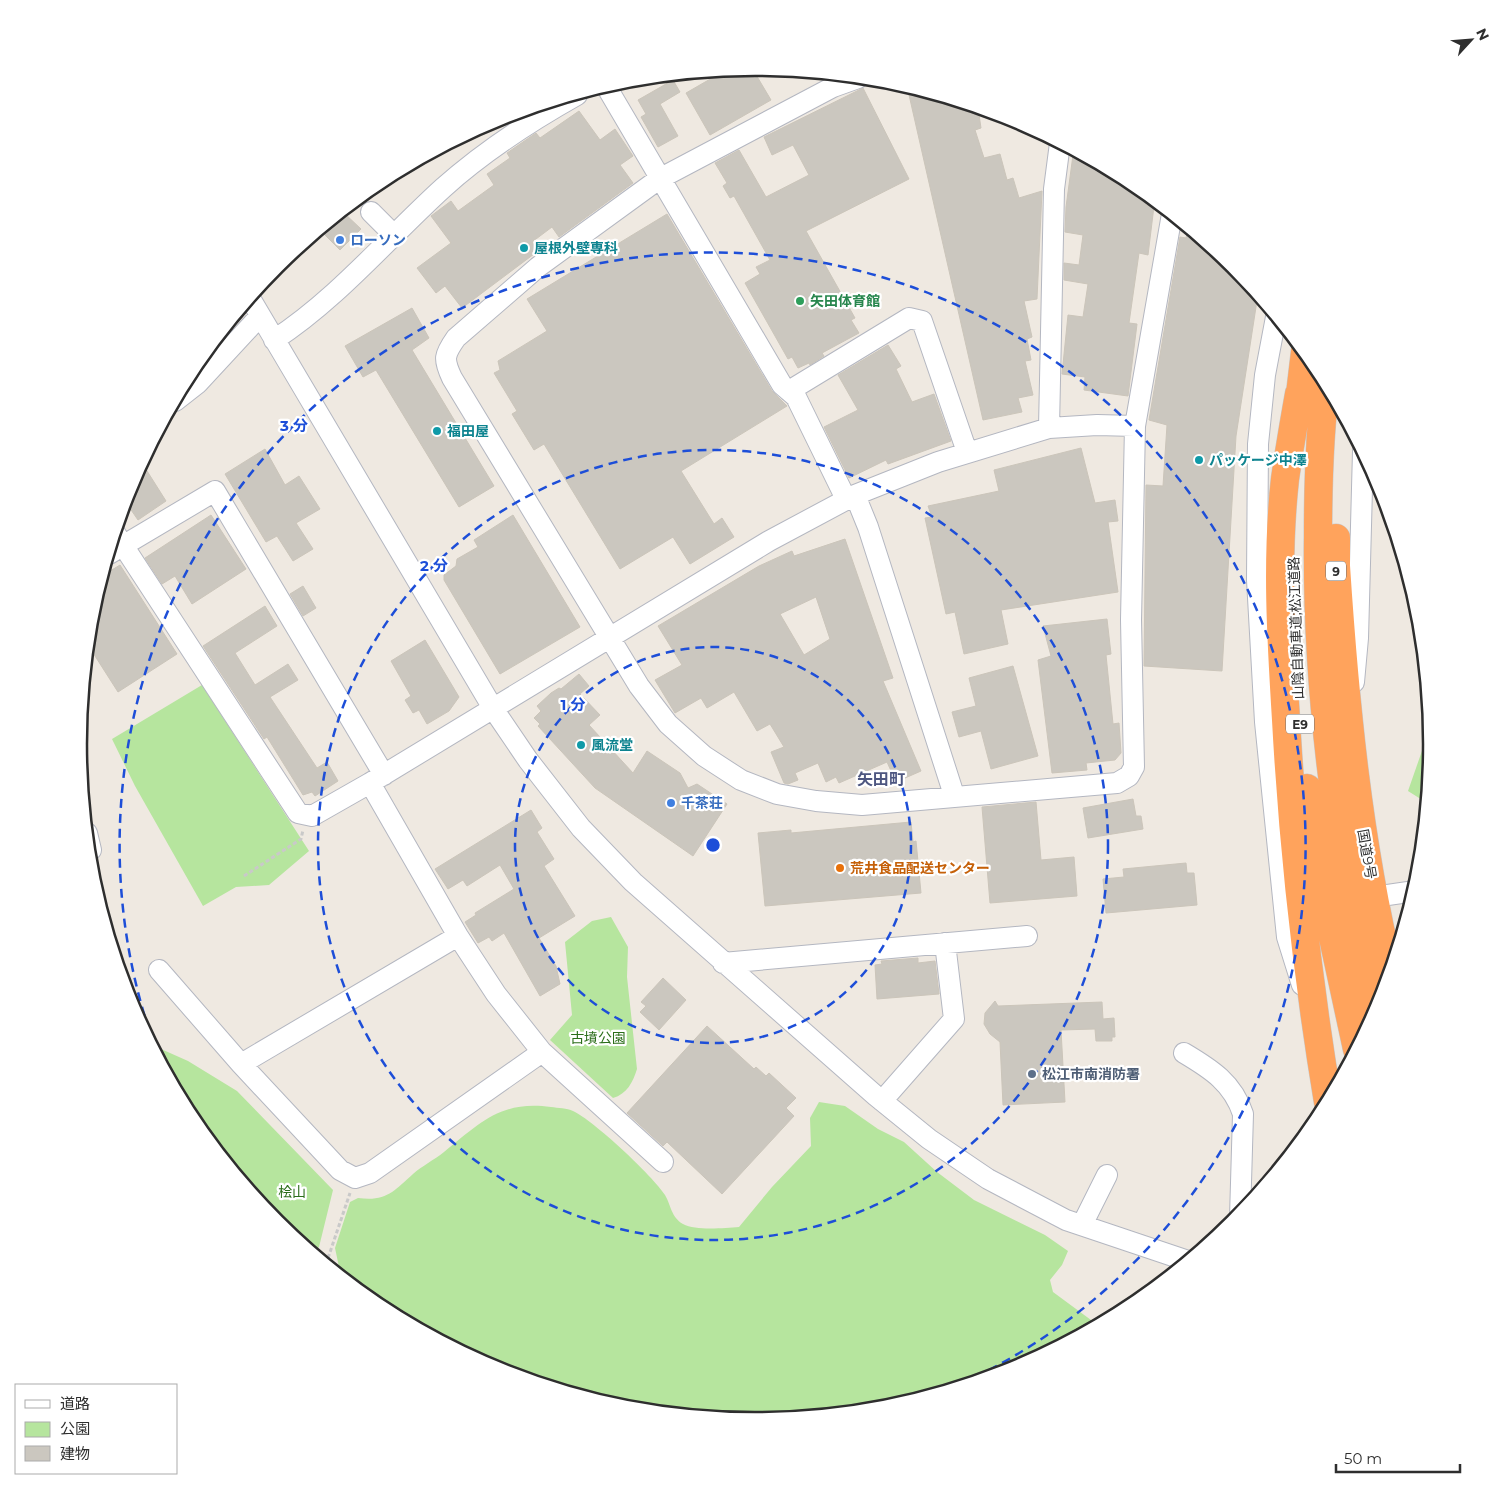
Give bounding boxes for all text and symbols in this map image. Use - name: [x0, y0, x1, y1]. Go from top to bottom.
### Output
- north arrow: [1446, 15, 1496, 65]
- text: N: [1472, 25, 1493, 43]
- place label: ローソン: [350, 231, 406, 249]
- marker: ローソン: [334, 234, 346, 246]
- place label: 屋根外壁専科: [534, 239, 618, 257]
- marker: 屋根外壁専科: [518, 242, 530, 254]
- place label: 矢田体育館: [810, 292, 880, 310]
- marker: 矢田体育館: [794, 295, 806, 307]
- text: 3 分: [279, 416, 308, 435]
- place label: 福田屋: [447, 422, 489, 440]
- marker: 福田屋: [431, 425, 443, 437]
- place label: パッケージ中澤: [1209, 451, 1307, 469]
- marker: パッケージ中澤: [1193, 454, 1205, 466]
- text: 2 分: [420, 556, 448, 575]
- street label: 山陰自動車道;松江道路: [1285, 556, 1307, 700]
- road number: 9: [1326, 562, 1346, 580]
- text: 1 分: [560, 695, 586, 714]
- road number: E9: [1286, 714, 1314, 734]
- place label: 風流堂: [591, 736, 633, 754]
- marker: 風流堂: [575, 739, 587, 751]
- district label: 矢田町: [857, 770, 905, 789]
- place label: 千茶荘: [681, 794, 723, 812]
- marker: 千茶荘: [665, 797, 677, 809]
- street label: 国道9号: [1354, 828, 1380, 880]
- centre of rings: [704, 836, 722, 854]
- place label: 荒井食品配送センター: [850, 859, 990, 877]
- marker: 荒井食品配送センター: [834, 862, 846, 874]
- park label: 古墳公園: [570, 1029, 626, 1047]
- place label: 松江市南消防署: [1042, 1065, 1140, 1083]
- marker: 松江市南消防署: [1026, 1068, 1038, 1080]
- park label: 桧山: [278, 1183, 306, 1201]
- legend: [15, 1384, 178, 1474]
- text: 道路: [60, 1394, 90, 1413]
- text: 公園: [60, 1419, 90, 1438]
- scale bar: [1336, 1442, 1460, 1474]
- text: 建物: [60, 1444, 90, 1463]
- text: 50 m: [1344, 1449, 1382, 1468]

